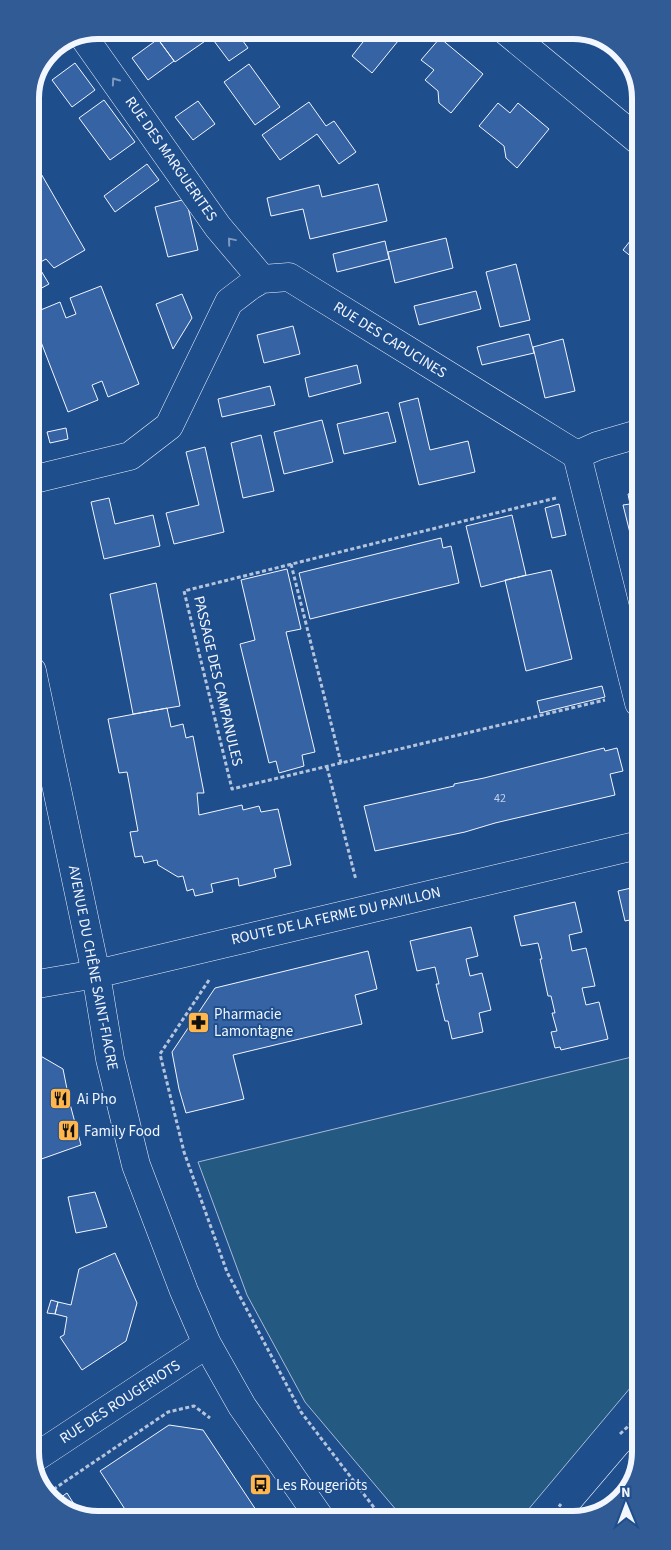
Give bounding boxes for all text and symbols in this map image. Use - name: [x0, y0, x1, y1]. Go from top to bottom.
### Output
- one-way arrow: [112, 77, 121, 87]
- street label: RUE DES MARGUERITES: [120, 92, 222, 226]
- one-way arrow: [227, 238, 236, 247]
- street label: RUE DES CAPUCINES: [329, 297, 451, 383]
- street label: PASSAGE DES CAMPANULES: [188, 594, 248, 768]
- house number: 42: [494, 790, 506, 807]
- street label: AVENUE DU CHÊNE SAINT-FIACRE: [63, 864, 123, 1072]
- street label: ROUTE DE LA FERME DU PAVILLON: [229, 882, 443, 950]
- place label: Pharmacie Lamontagne: [214, 1004, 293, 1042]
- pharmacy icon: Pharmacie Lamontagne: [186, 1011, 210, 1035]
- restaurant icon: Ai Pho: [49, 1087, 73, 1111]
- place label: Ai Pho: [77, 1089, 117, 1110]
- restaurant icon: Family Food: [56, 1119, 80, 1143]
- place label: Family Food: [84, 1121, 160, 1142]
- street label: RUE DES ROUGERIOTS: [56, 1355, 184, 1449]
- bus stop icon: Les Rougeriots: [248, 1473, 272, 1497]
- place label: Les Rougeriots: [276, 1475, 367, 1496]
- north arrow: [601, 1480, 651, 1530]
- text: N: [621, 1483, 631, 1503]

